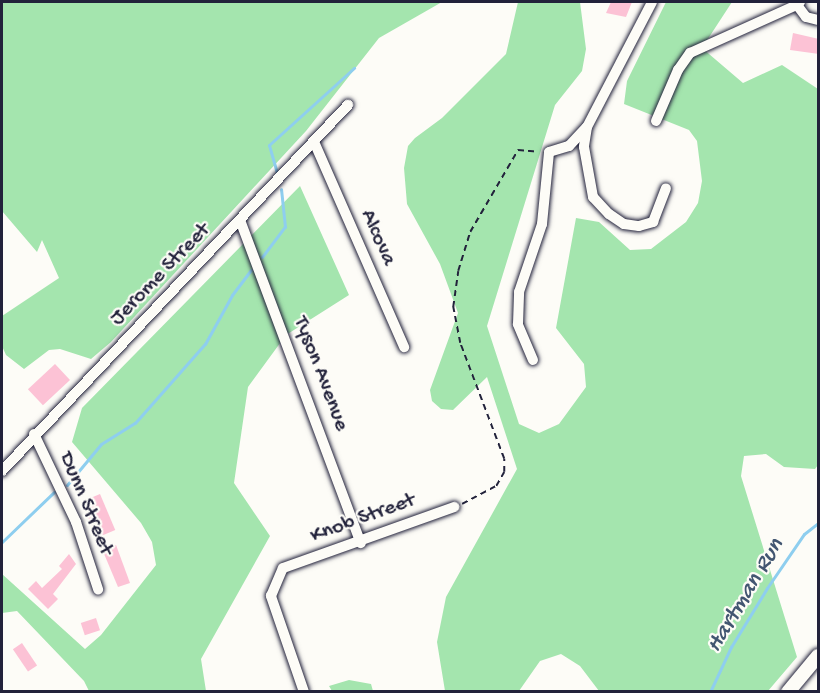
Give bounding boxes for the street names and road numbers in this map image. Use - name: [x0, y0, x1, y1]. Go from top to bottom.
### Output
- street label: Alcova: [353, 206, 401, 270]
- street label: Jerome Street: [105, 218, 217, 332]
- street label: Tyson Avenue: [286, 313, 354, 435]
- street label: Dunn Street: [51, 448, 119, 560]
- street label: Knob Street: [307, 488, 419, 550]

